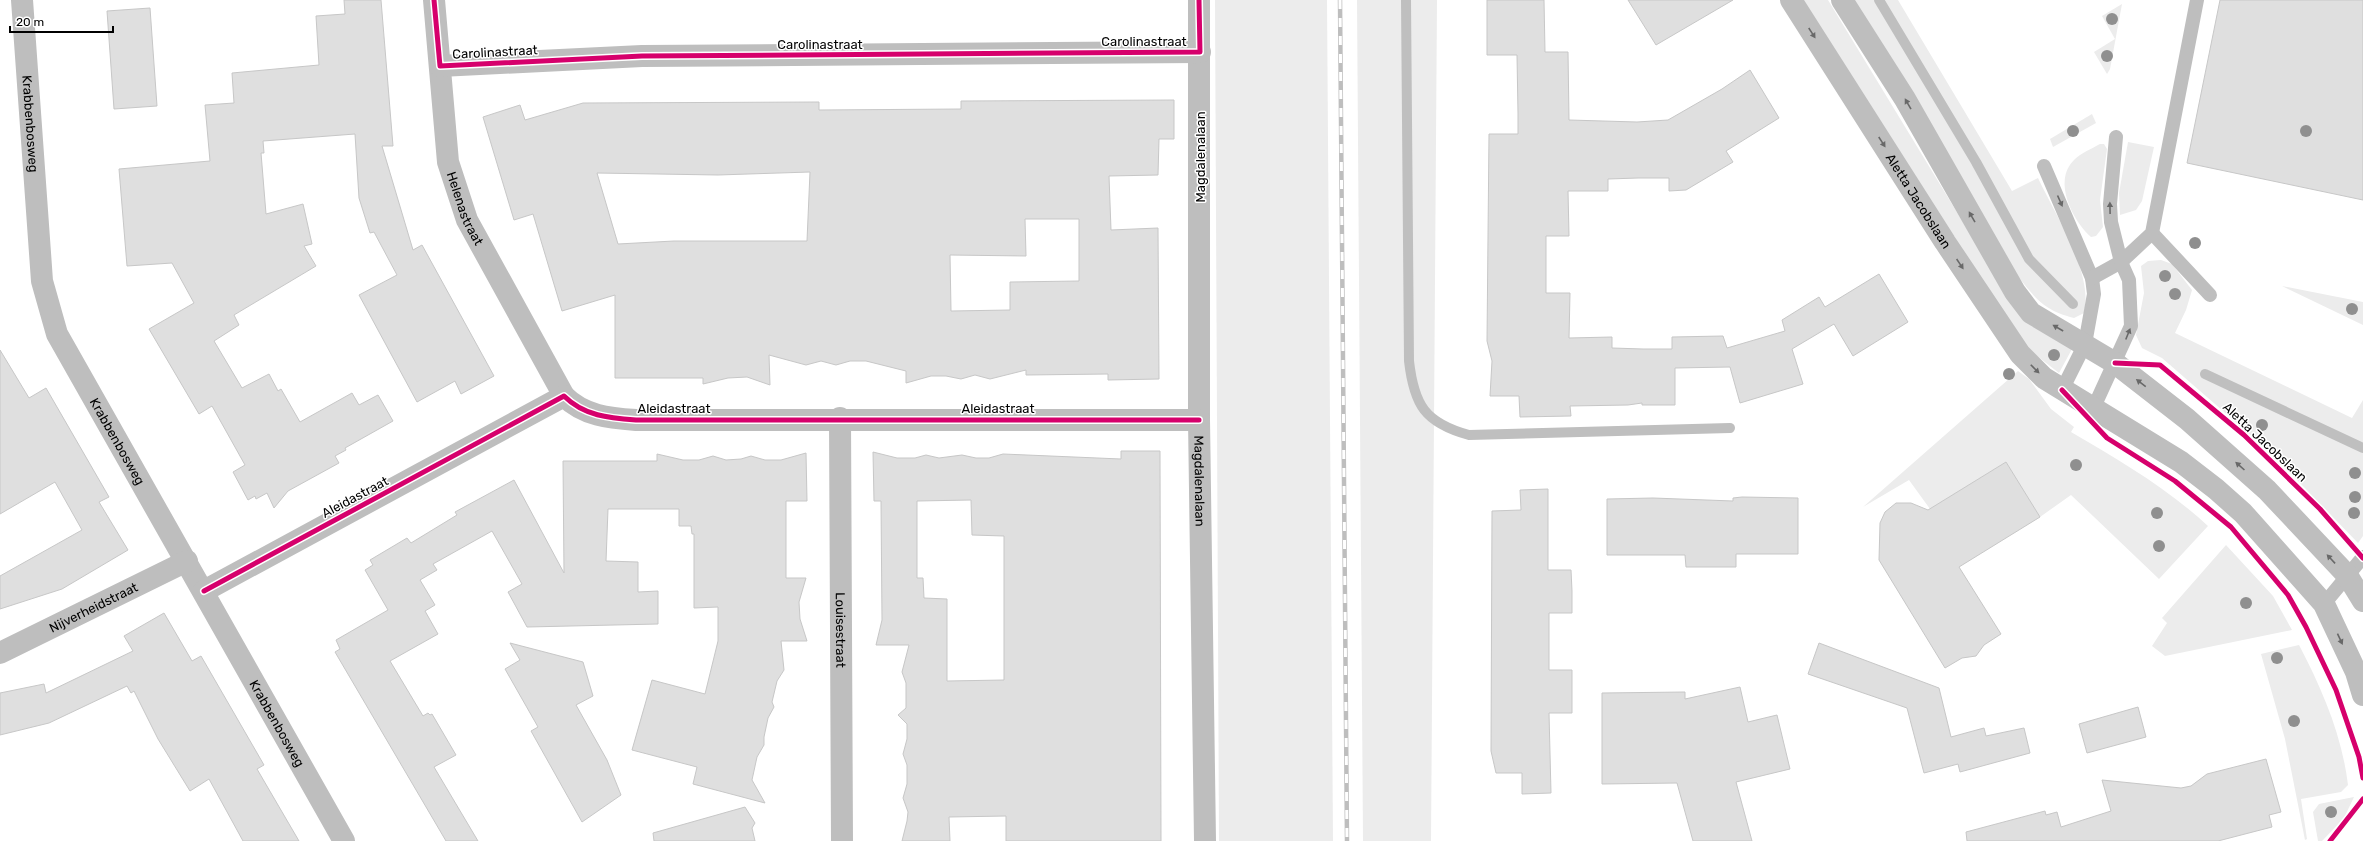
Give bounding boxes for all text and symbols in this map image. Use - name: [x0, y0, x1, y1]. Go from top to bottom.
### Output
- scale bar: [10, 8, 113, 34]
- text: 20 m: [16, 15, 44, 29]
- one-way arrow: [1808, 28, 1816, 38]
- street label: Carolinastraat: [1101, 34, 1187, 49]
- street label: Carolinastraat: [777, 37, 863, 52]
- street label: Carolinastraat: [452, 42, 538, 62]
- street label: Krabbenbosweg: [20, 75, 42, 173]
- one-way arrow: [1904, 98, 1911, 110]
- street label: Magdalenalaan: [1193, 111, 1209, 203]
- one-way arrow: [1878, 137, 1886, 148]
- street label: Aletta Jacobslaan: [1883, 151, 1955, 251]
- street label: Helenastraat: [444, 170, 487, 248]
- one-way arrow: [2057, 196, 2063, 207]
- one-way arrow: [2107, 201, 2113, 214]
- one-way arrow: [1969, 211, 1976, 223]
- one-way arrow: [1956, 258, 1964, 269]
- one-way arrow: [2052, 325, 2064, 332]
- one-way arrow: [2125, 327, 2131, 339]
- one-way arrow: [2030, 364, 2040, 374]
- one-way arrow: [2135, 378, 2146, 387]
- street label: Krabbenbosweg: [87, 395, 148, 488]
- street label: Aletta Jacobslaan: [2220, 399, 2310, 485]
- street label: Aleidastraat: [637, 401, 711, 416]
- street label: Aleidastraat: [961, 401, 1035, 416]
- street label: Magdalenalaan: [1191, 435, 1208, 527]
- one-way arrow: [2235, 462, 2245, 471]
- street label: Aleidastraat: [319, 473, 391, 521]
- one-way arrow: [2327, 553, 2336, 564]
- street label: Nijverheidstraat: [47, 579, 140, 635]
- street label: Louisestraat: [833, 592, 849, 668]
- one-way arrow: [2337, 634, 2343, 645]
- street label: Krabbenbosweg: [247, 677, 308, 770]

